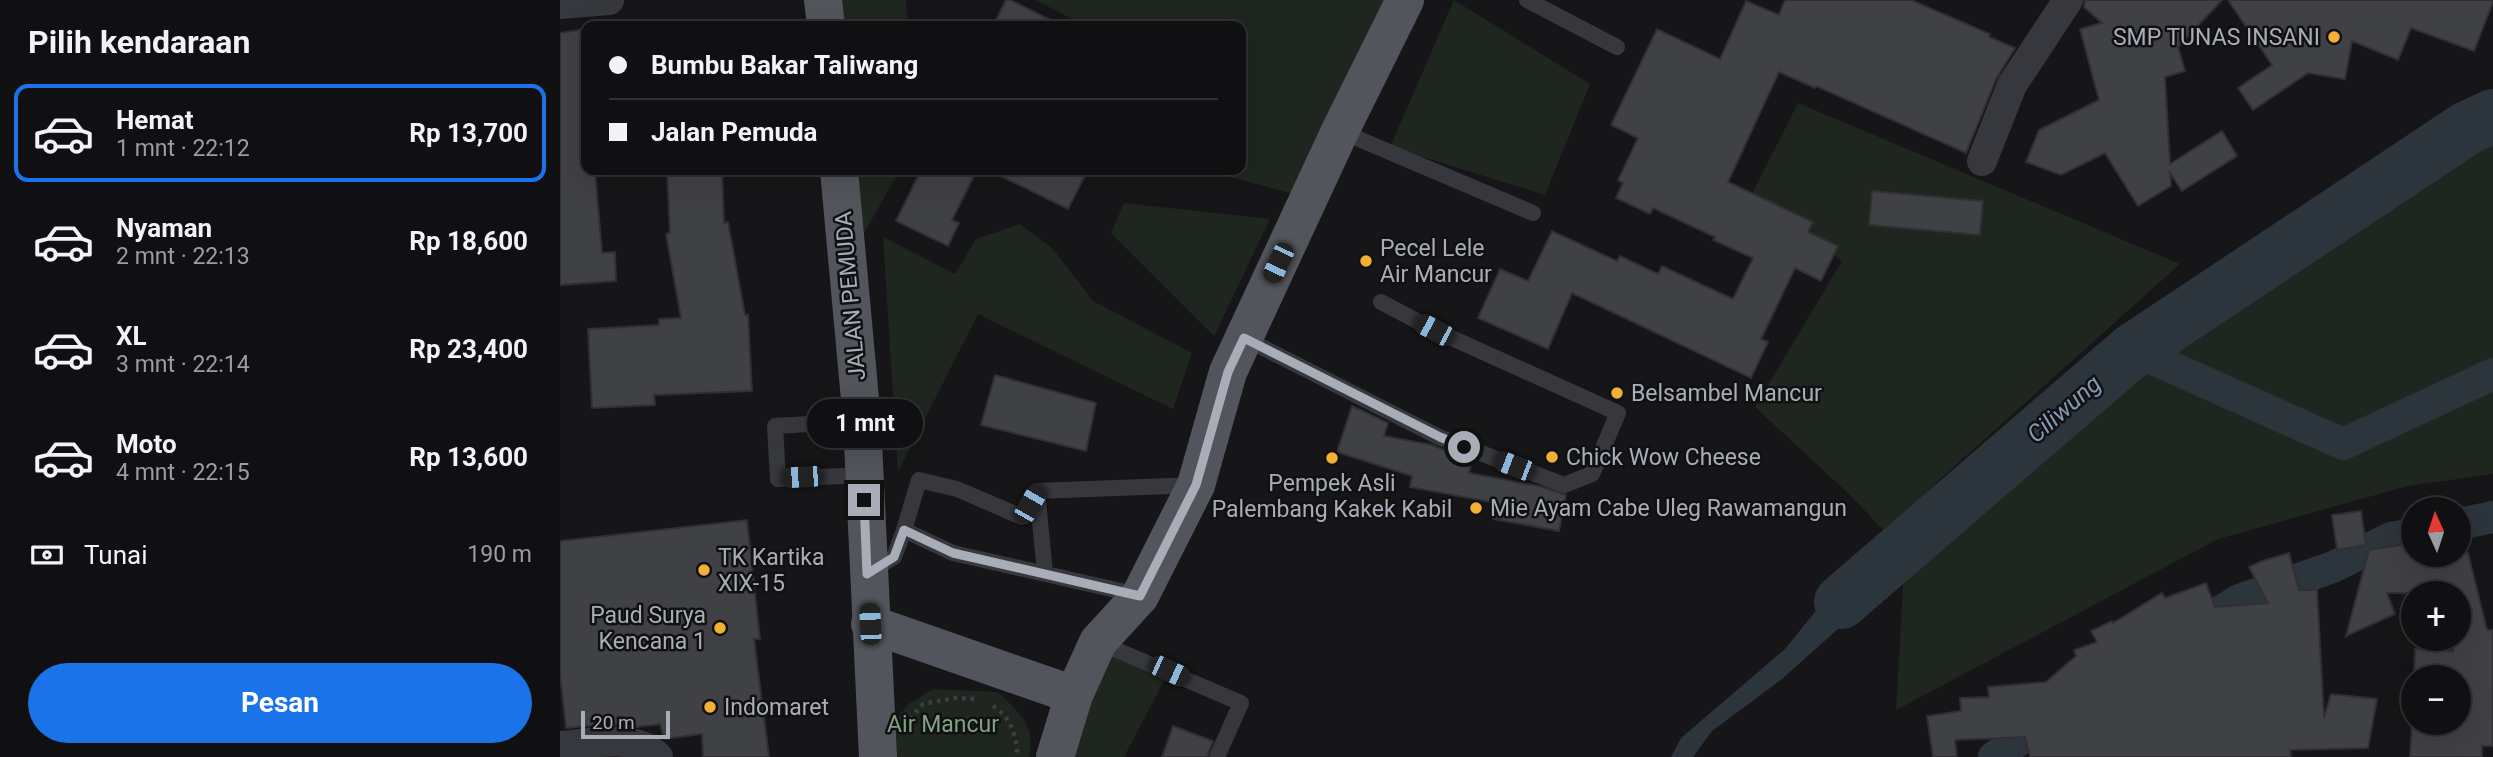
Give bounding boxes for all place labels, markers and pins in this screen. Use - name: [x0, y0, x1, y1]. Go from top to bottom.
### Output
- place label: SMP TUNAS INSANI: [2113, 24, 2320, 51]
- marker: SMP TUNAS INSANI: [2326, 29, 2342, 45]
- place label: Pecel Lele Air Mancur: [1380, 235, 1492, 288]
- marker: Pecel Lele Air Mancur: [1358, 253, 1374, 269]
- place label: Belsambel Mancur: [1631, 380, 1822, 407]
- marker: Belsambel Mancur: [1609, 385, 1625, 401]
- place label: Chick Wow Cheese: [1566, 444, 1761, 471]
- marker: Chick Wow Cheese: [1544, 449, 1560, 465]
- marker: Pempek Asli Palembang Kakek Kabil: [1324, 450, 1340, 466]
- place label: Pempek Asli Palembang Kakek Kabil: [1212, 470, 1452, 523]
- place label: Mie Ayam Cabe Uleg Rawamangun: [1490, 495, 1847, 522]
- marker: Mie Ayam Cabe Uleg Rawamangun: [1468, 500, 1484, 516]
- place label: TK Kartika XIX-15: [718, 544, 824, 597]
- marker: TK Kartika XIX-15: [696, 562, 712, 578]
- place label: Paud Surya Kencana 1: [590, 602, 706, 655]
- marker: Paud Surya Kencana 1: [712, 620, 728, 636]
- place label: Indomaret: [724, 694, 829, 721]
- marker: Indomaret: [702, 699, 718, 715]

